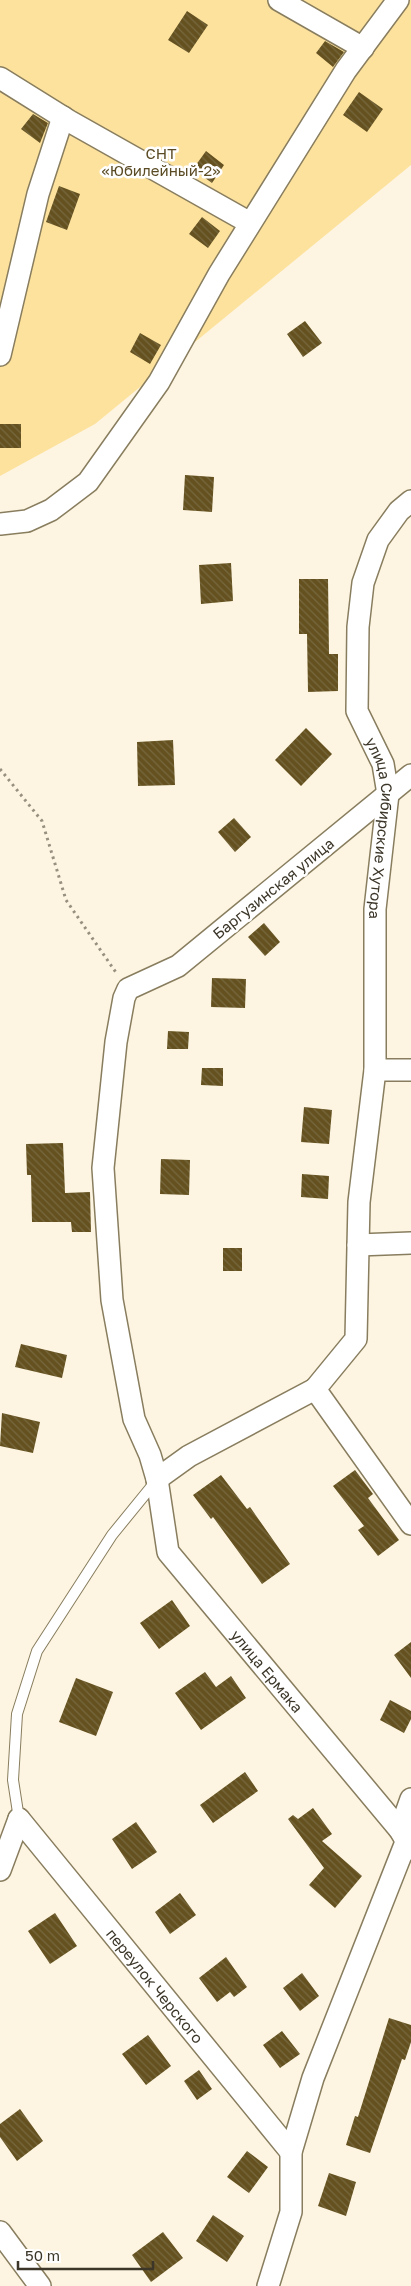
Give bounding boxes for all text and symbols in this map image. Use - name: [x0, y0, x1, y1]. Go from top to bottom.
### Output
- park label: СНТ «Юбилейный-2»: [101, 144, 221, 179]
- street label: улица Сибирские Хутора: [362, 734, 397, 919]
- street label: Баргузинская улица: [209, 834, 337, 942]
- street label: улица Ермака: [228, 1626, 307, 1716]
- street label: переулок Черского: [103, 1924, 207, 2047]
- scale bar: [18, 2238, 152, 2270]
- text: 50 m: [25, 2246, 60, 2264]

